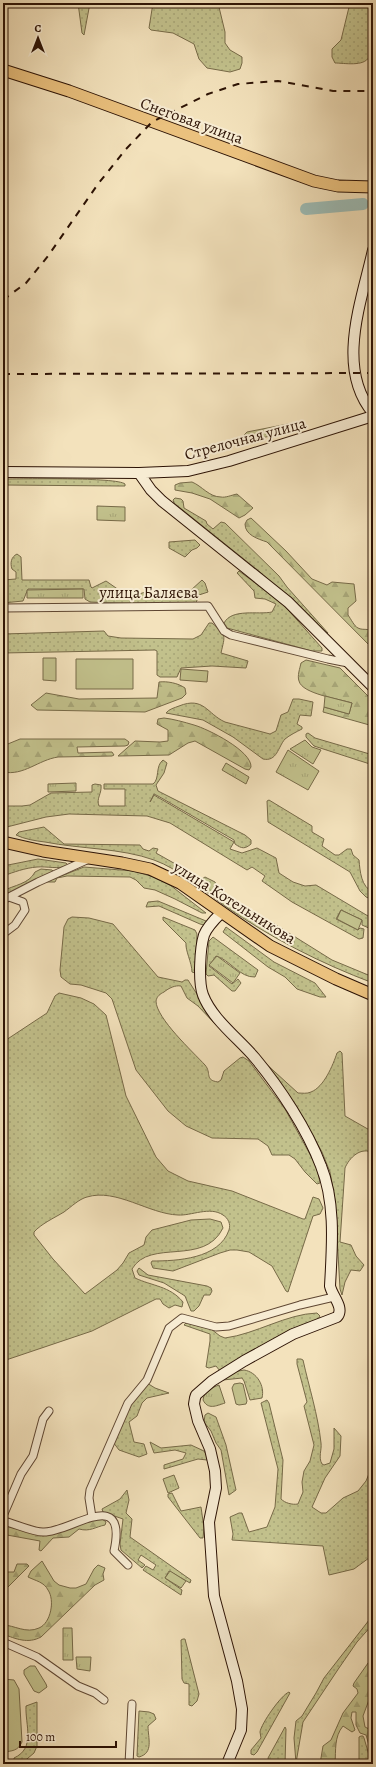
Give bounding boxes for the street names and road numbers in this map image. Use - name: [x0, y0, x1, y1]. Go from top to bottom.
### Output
- street label: Снеговая улица: [137, 92, 247, 150]
- street label: Стрелочная улица: [182, 412, 309, 466]
- street label: улица Баляева: [99, 582, 199, 604]
- street label: улица Котельникова: [168, 856, 301, 950]

